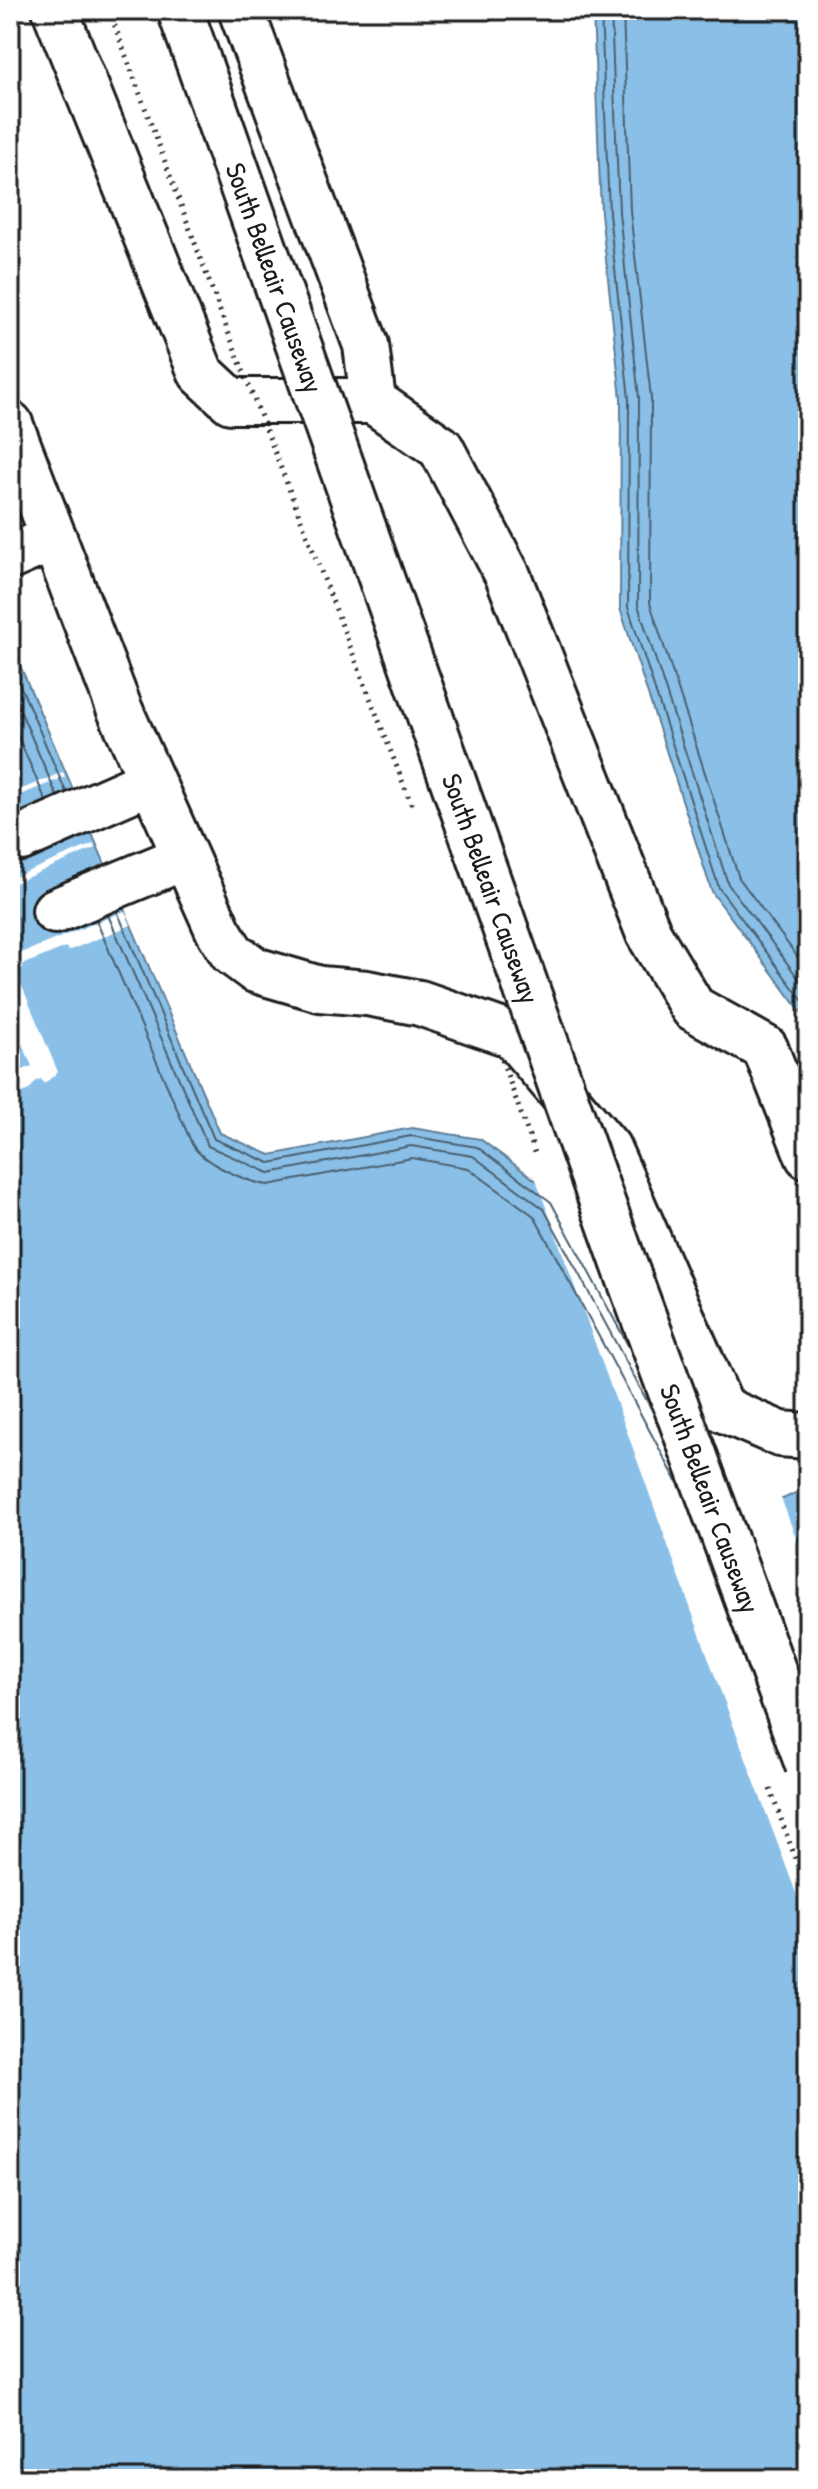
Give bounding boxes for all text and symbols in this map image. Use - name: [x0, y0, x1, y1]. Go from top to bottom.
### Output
- street label: South Belleair Causeway: [217, 157, 333, 398]
- street label: South Belleair Causeway: [433, 768, 549, 1009]
- street label: South Belleair Causeway: [651, 1378, 770, 1618]

